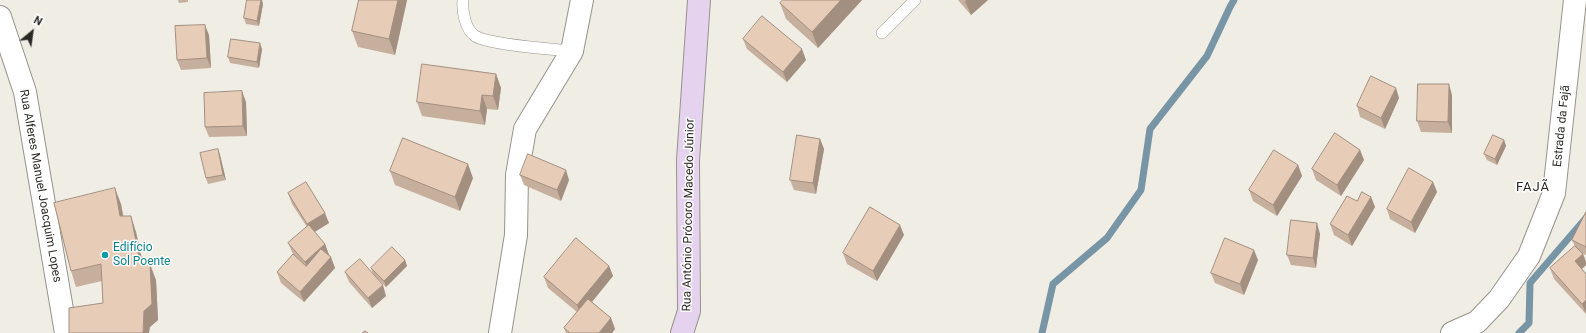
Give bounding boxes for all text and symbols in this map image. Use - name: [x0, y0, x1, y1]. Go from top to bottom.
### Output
- north arrow: [12, 12, 52, 52]
- text: N: [32, 13, 45, 29]
- street label: Estrada da Fajã: [1551, 84, 1573, 168]
- street label: Rua Alferes Manuel Joacquim Lopes: [16, 89, 64, 283]
- street label: Rua António Prócoro Macedo Júnior: [680, 118, 698, 312]
- district label: FAJÃ: [1516, 180, 1550, 196]
- place label: Edifício Sol Poente: [113, 241, 170, 269]
- marker: Edifício Sol Poente: [100, 250, 110, 260]

